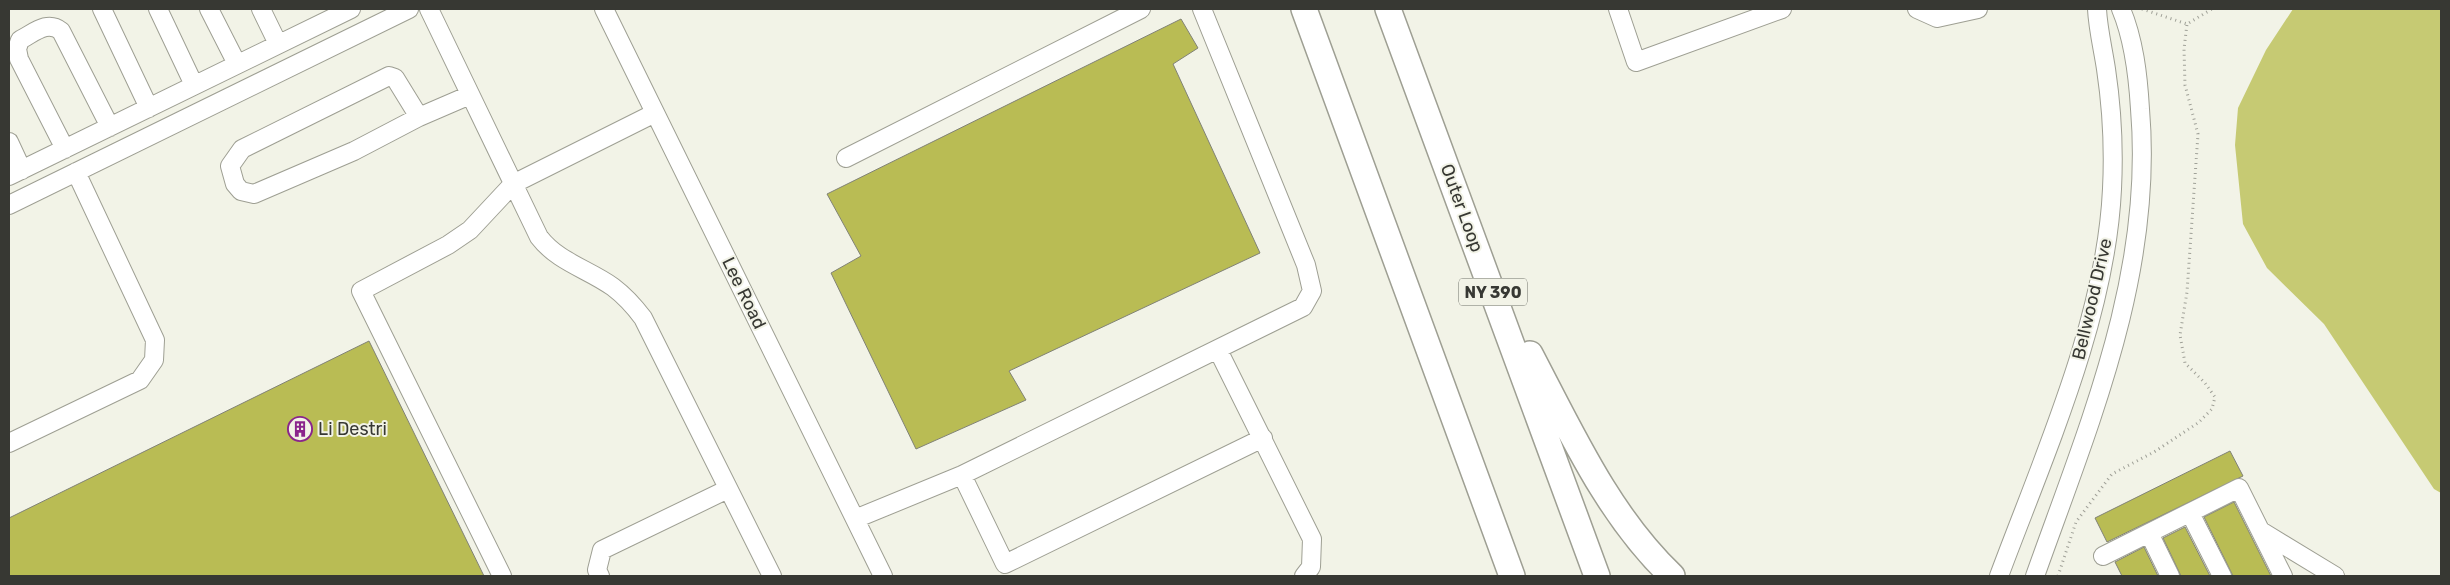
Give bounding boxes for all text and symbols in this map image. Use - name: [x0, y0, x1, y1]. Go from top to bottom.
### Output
- street label: Outer Loop: [1436, 161, 1488, 255]
- street label: Bellwood Drive: [2067, 236, 2117, 362]
- street label: Lee Road: [717, 253, 771, 333]
- road number: NY 390: [1459, 278, 1527, 306]
- building icon: Li Destri: [287, 416, 313, 442]
- place label: Li Destri: [318, 418, 387, 440]

